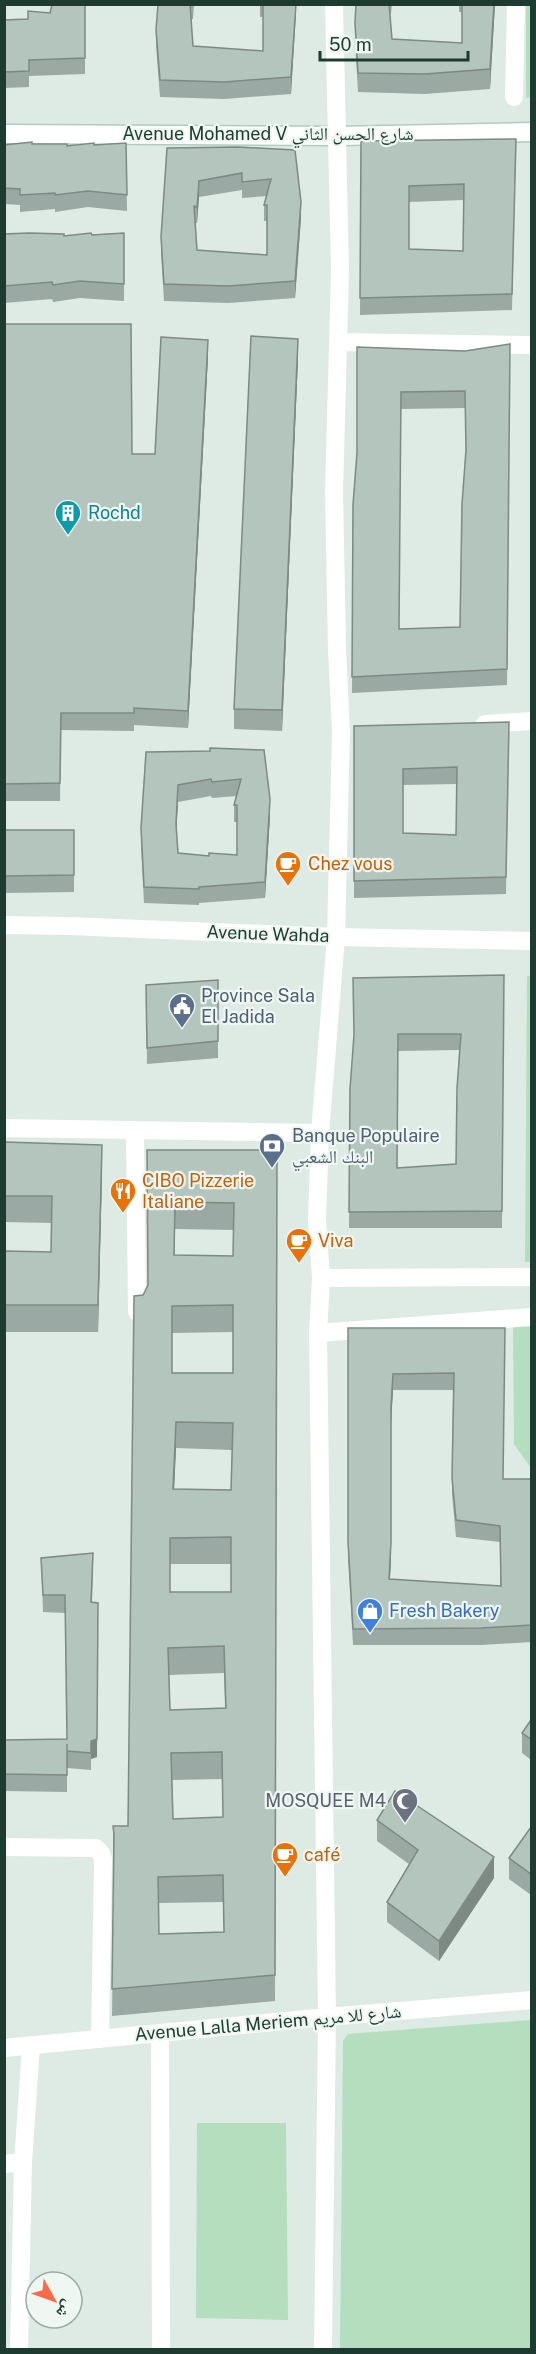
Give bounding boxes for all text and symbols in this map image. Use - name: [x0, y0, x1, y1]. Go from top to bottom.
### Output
- scale bar: [320, 24, 468, 62]
- text: 50 m: [329, 34, 372, 55]
- street label: Avenue Mohamed V شارع الحسن الثاني: [122, 123, 414, 149]
- building icon: Rochd: [53, 498, 83, 536]
- place label: Rochd: [88, 502, 141, 523]
- cafe icon: Chez vous: [273, 849, 303, 887]
- place label: Chez vous: [308, 853, 392, 874]
- street label: Avenue Wahda: [206, 921, 330, 946]
- place label: Province Sala El Jadida: [201, 985, 315, 1027]
- public building icon: Province Sala El Jadida: [167, 991, 197, 1029]
- place label: Banque Populaire البنك الشعبي: [292, 1125, 440, 1172]
- bank icon: Banque Populaire البنك الشعبي: [257, 1131, 287, 1169]
- place label: CIBO Pizzerie Italiane: [142, 1170, 254, 1212]
- restaurant icon: CIBO Pizzerie Italiane: [108, 1176, 138, 1214]
- cafe icon: Viva: [284, 1226, 314, 1264]
- place label: Viva: [318, 1230, 353, 1251]
- shop icon: Fresh Bakery: [355, 1596, 385, 1634]
- place label: Fresh Bakery: [389, 1600, 500, 1621]
- mosque icon: MOSQUEE M4: [390, 1786, 420, 1824]
- place label: MOSQUEE M4: [265, 1790, 386, 1811]
- cafe icon: café: [270, 1840, 300, 1878]
- place label: café: [304, 1844, 341, 1865]
- street label: Avenue Lalla Meriem شارع للا مريم: [134, 2000, 402, 2047]
- north arrow: [24, 2270, 84, 2330]
- text: ش: [52, 2297, 78, 2322]

